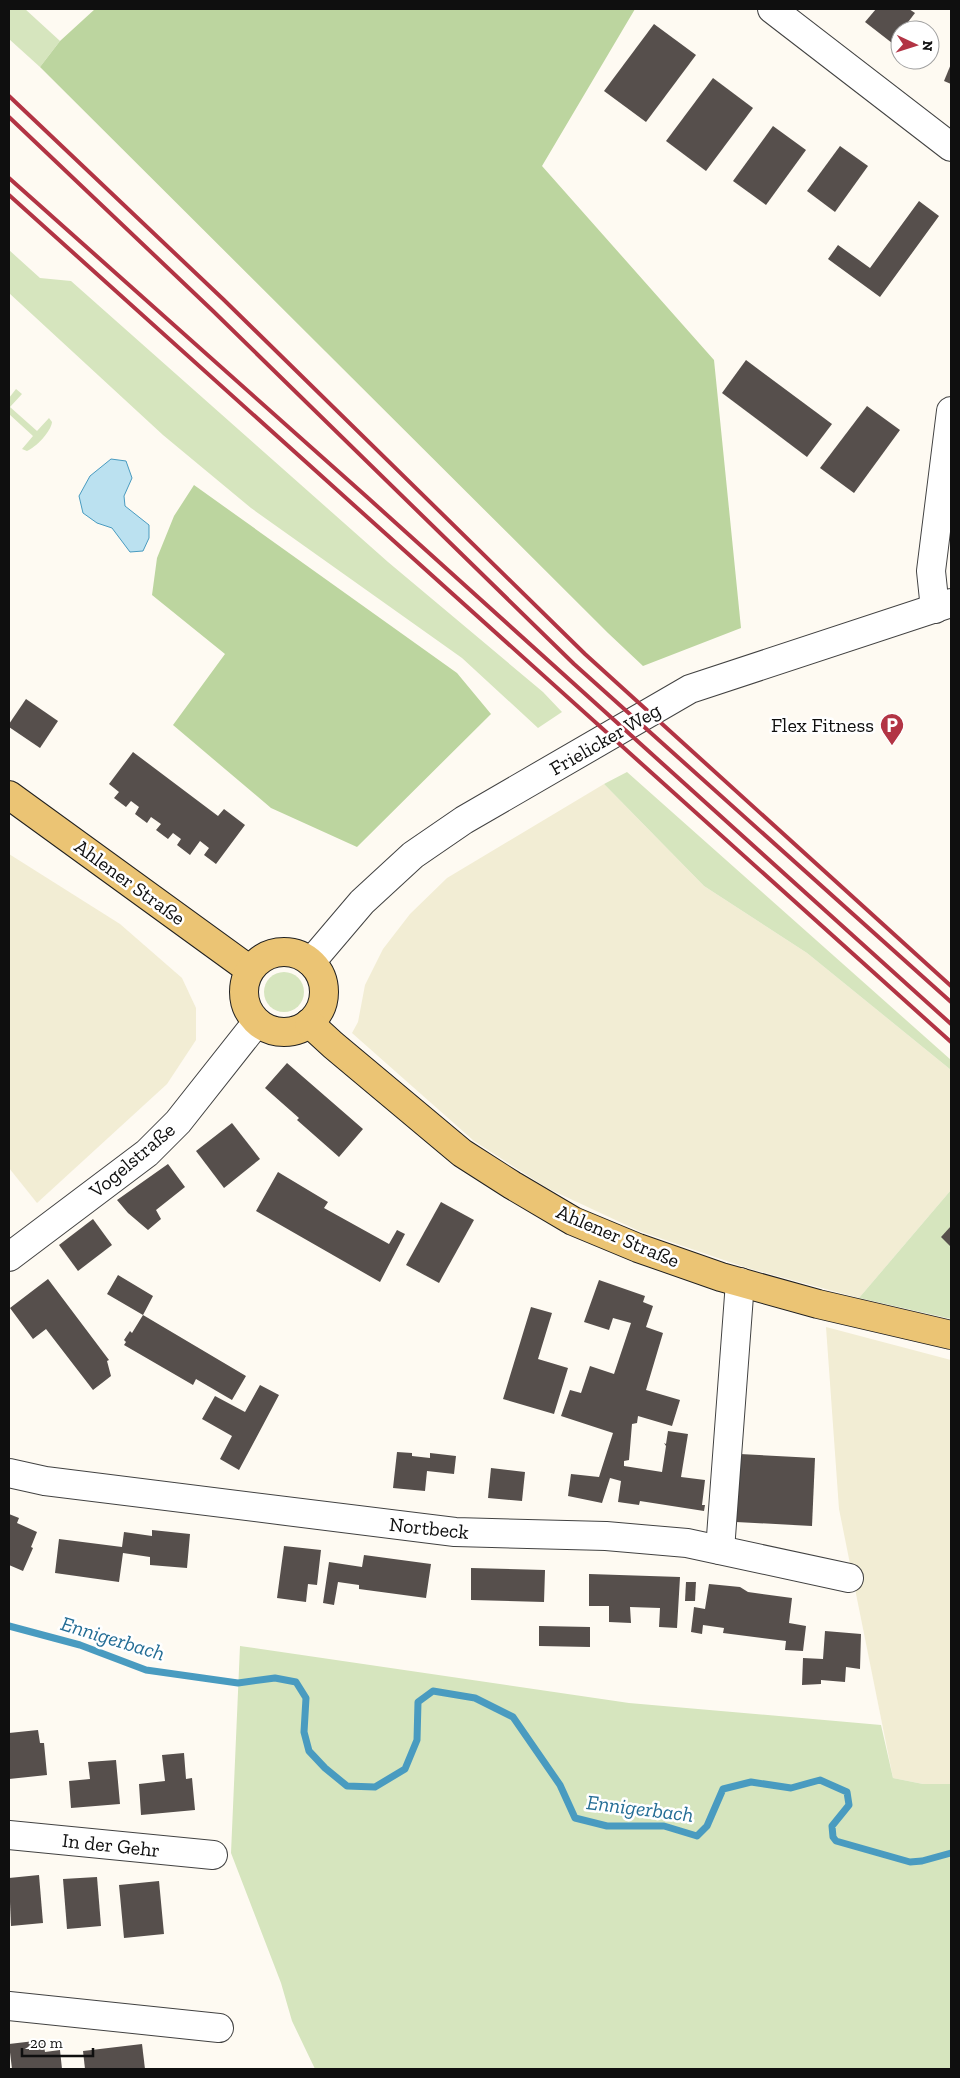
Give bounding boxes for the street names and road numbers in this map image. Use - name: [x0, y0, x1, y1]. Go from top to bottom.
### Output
- street label: Frielicker Weg: [545, 698, 665, 780]
- street label: Ahlener Straße: [70, 834, 190, 930]
- street label: Vogelstraße: [84, 1117, 180, 1203]
- street label: Ahlener Straße: [553, 1199, 683, 1273]
- street label: Nortbeck: [388, 1512, 471, 1544]
- street label: In der Gehr: [61, 1828, 161, 1862]

